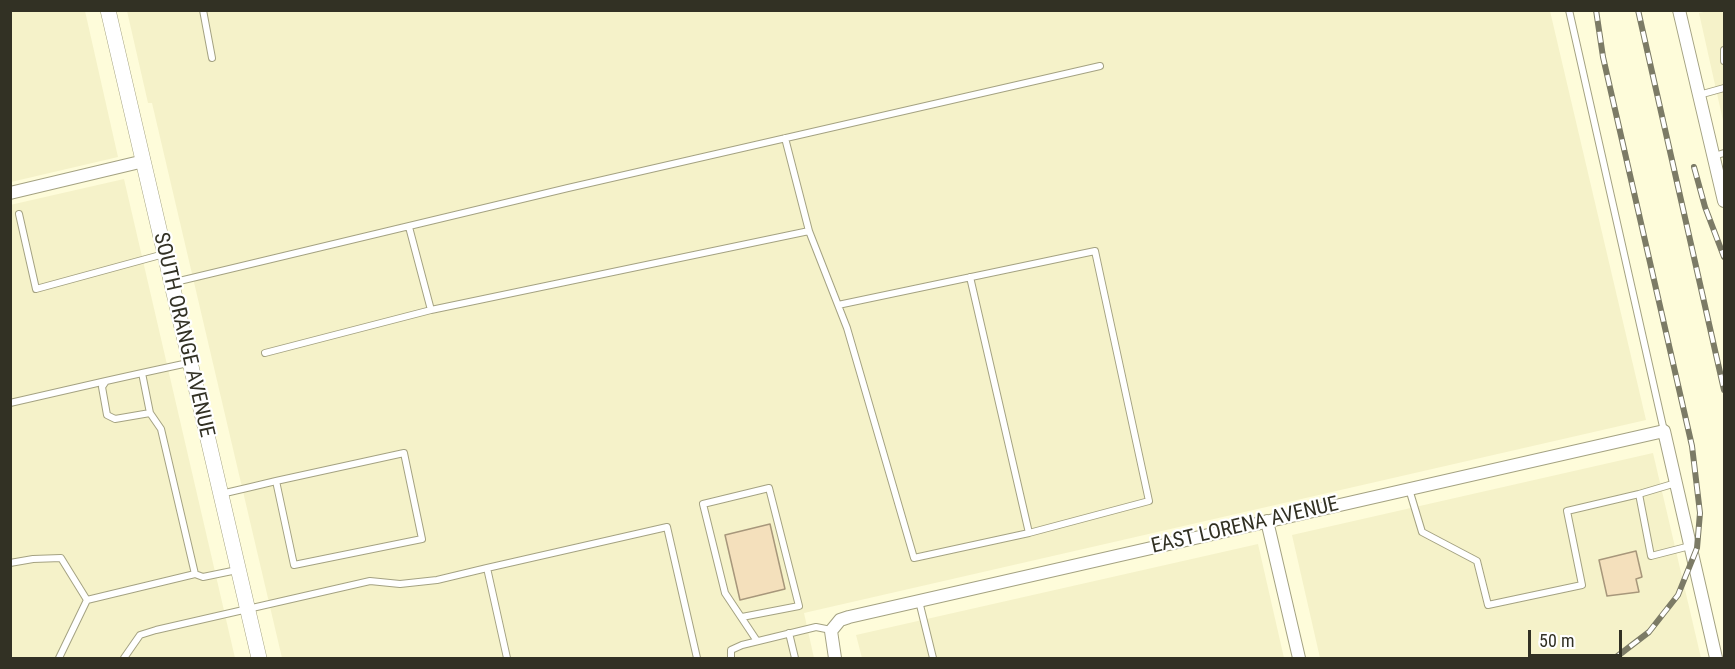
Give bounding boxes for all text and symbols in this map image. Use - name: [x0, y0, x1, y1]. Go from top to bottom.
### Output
- street label: SOUTH ORANGE AVENUE: [147, 230, 219, 440]
- street label: EAST LORENA AVENUE: [1149, 492, 1341, 560]
- scale bar: [1531, 618, 1626, 656]
- text: 50 m: [1539, 630, 1574, 651]

